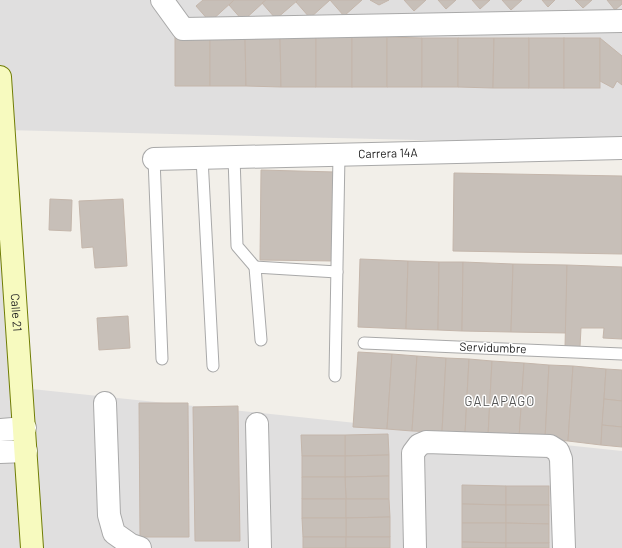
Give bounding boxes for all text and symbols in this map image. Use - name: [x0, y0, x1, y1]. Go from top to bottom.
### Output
- street label: Carrera 14A: [358, 145, 418, 160]
- street label: Calle 21: [9, 293, 25, 332]
- street label: Servidumbre: [459, 339, 527, 355]
- district label: GALAPAGO: [465, 393, 535, 409]

